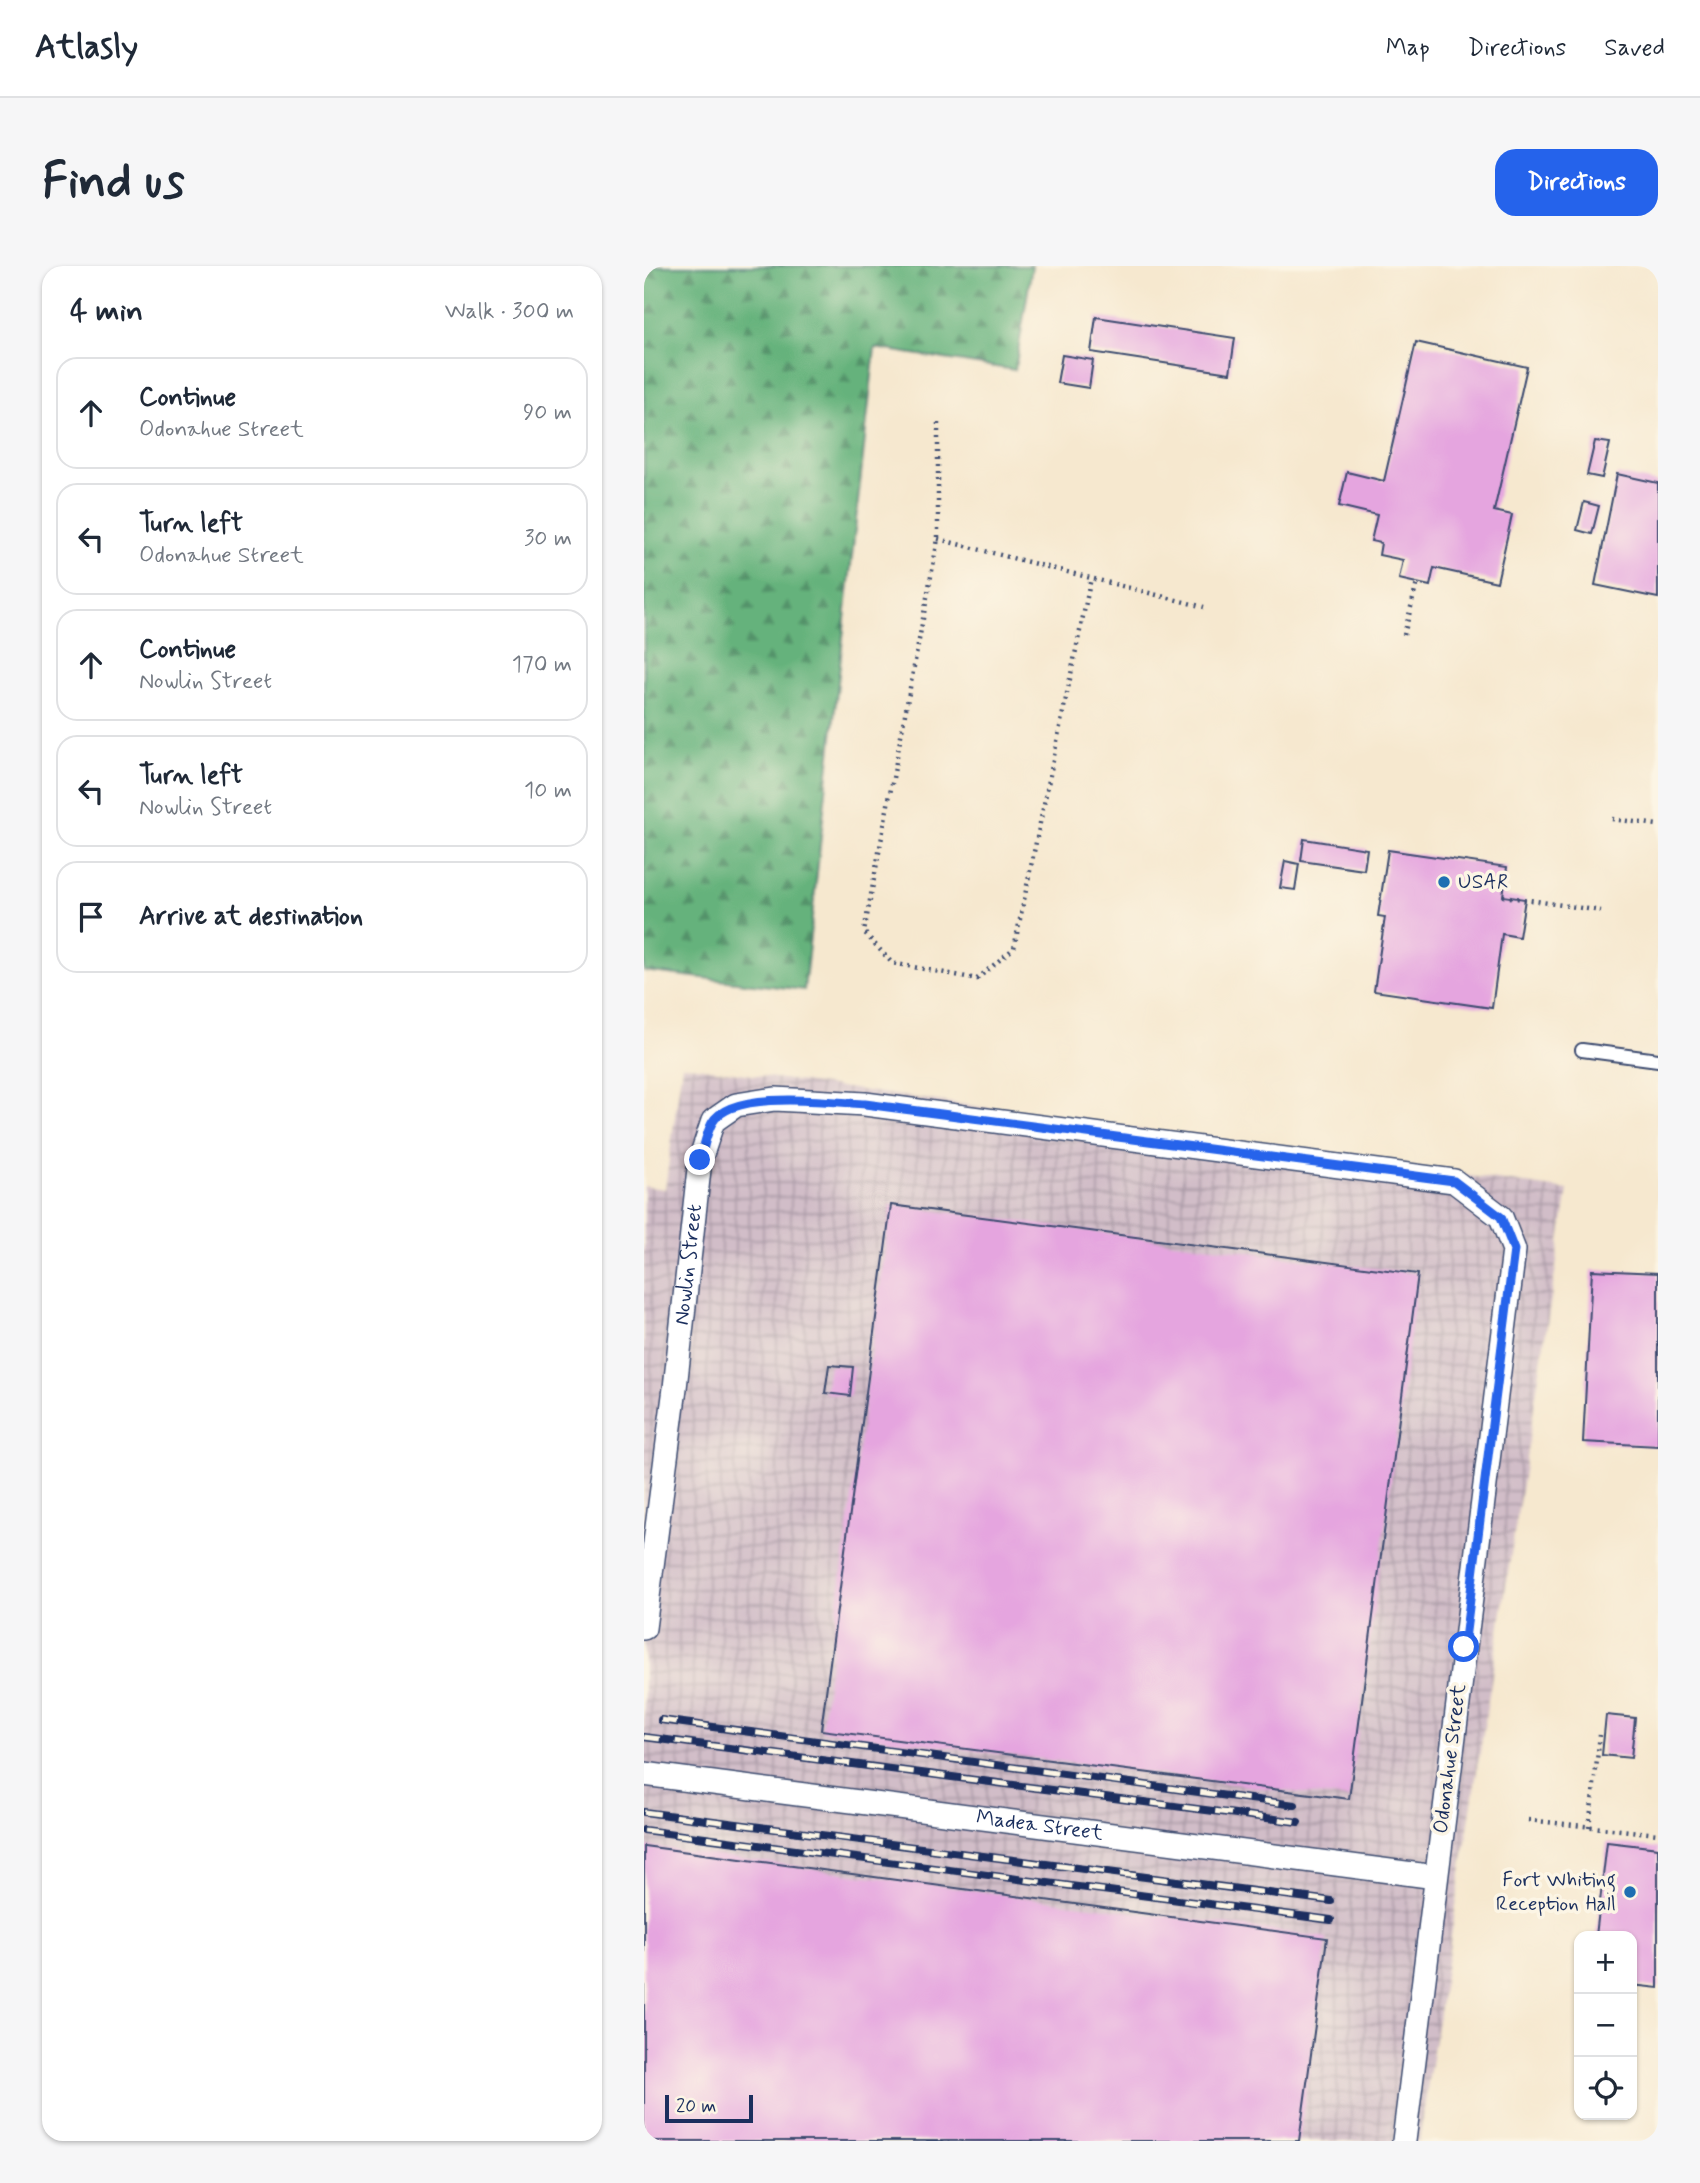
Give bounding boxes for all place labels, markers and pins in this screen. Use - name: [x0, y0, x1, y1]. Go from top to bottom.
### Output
- place label: USAR: [1458, 868, 1509, 896]
- marker: USAR: [1436, 874, 1452, 890]
- place label: Fort Whiting Reception Hall: [1496, 1866, 1616, 1918]
- marker: Fort Whiting Reception Hall: [1622, 1884, 1638, 1900]

